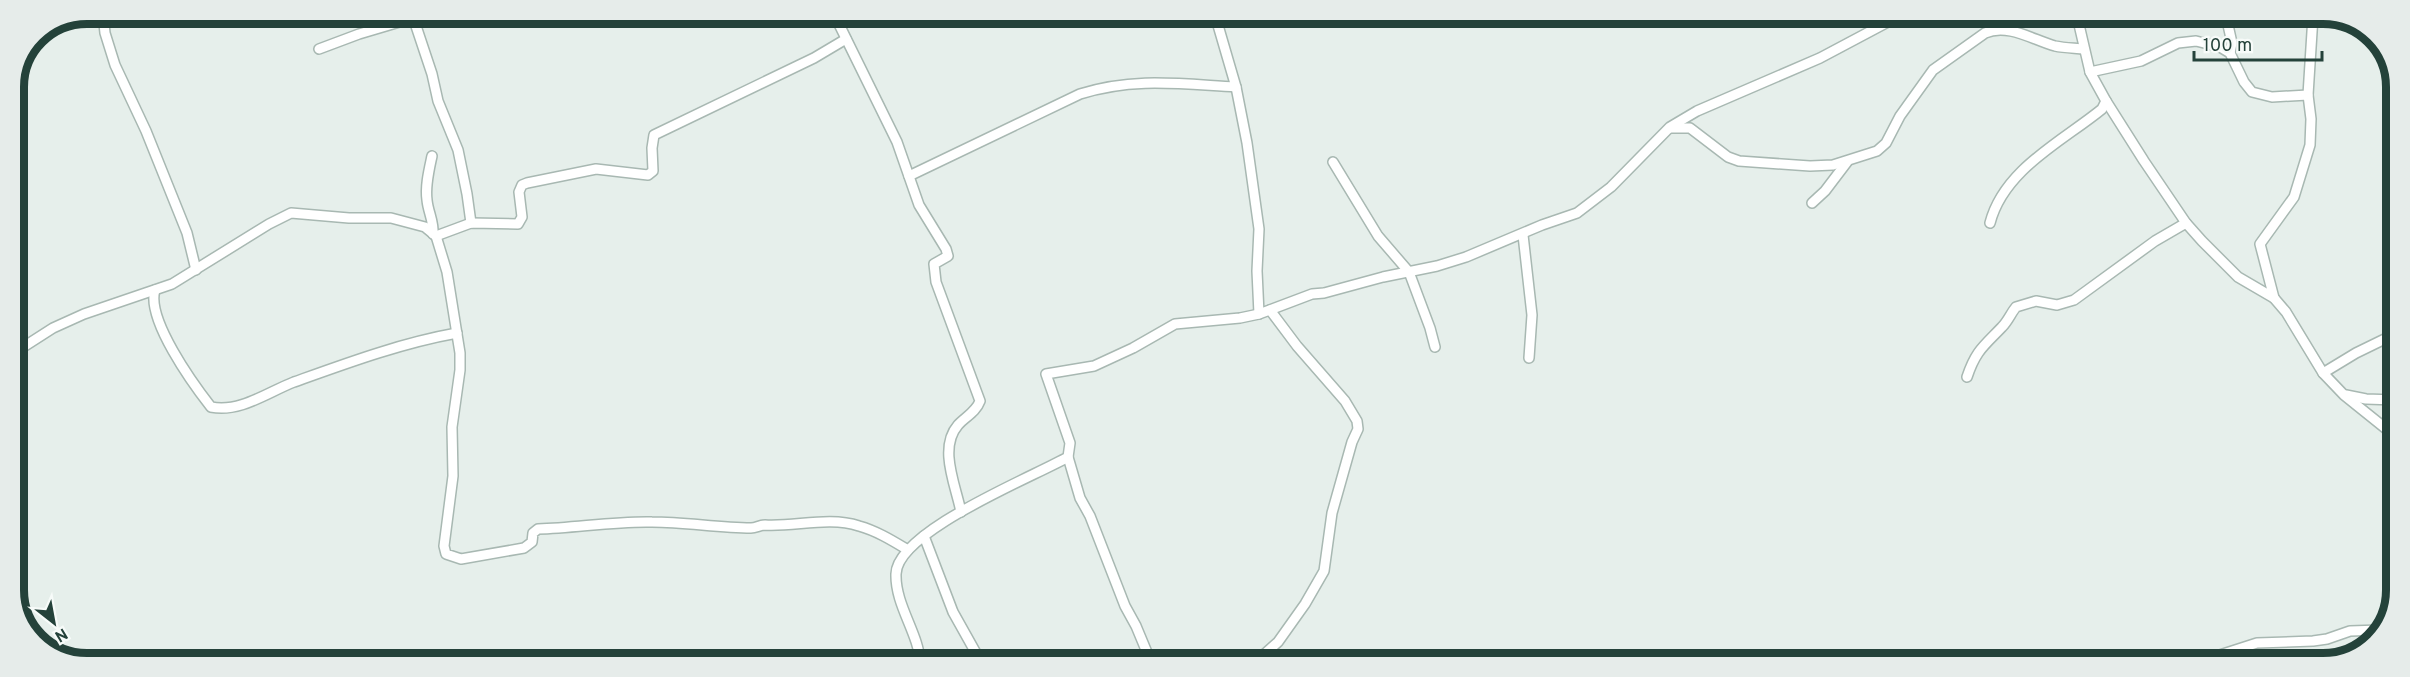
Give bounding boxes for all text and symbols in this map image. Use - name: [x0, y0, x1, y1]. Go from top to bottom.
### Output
- scale bar: [2194, 24, 2322, 62]
- text: 100 m: [2203, 35, 2252, 58]
- north arrow: [24, 593, 84, 653]
- text: N: [51, 623, 71, 646]

